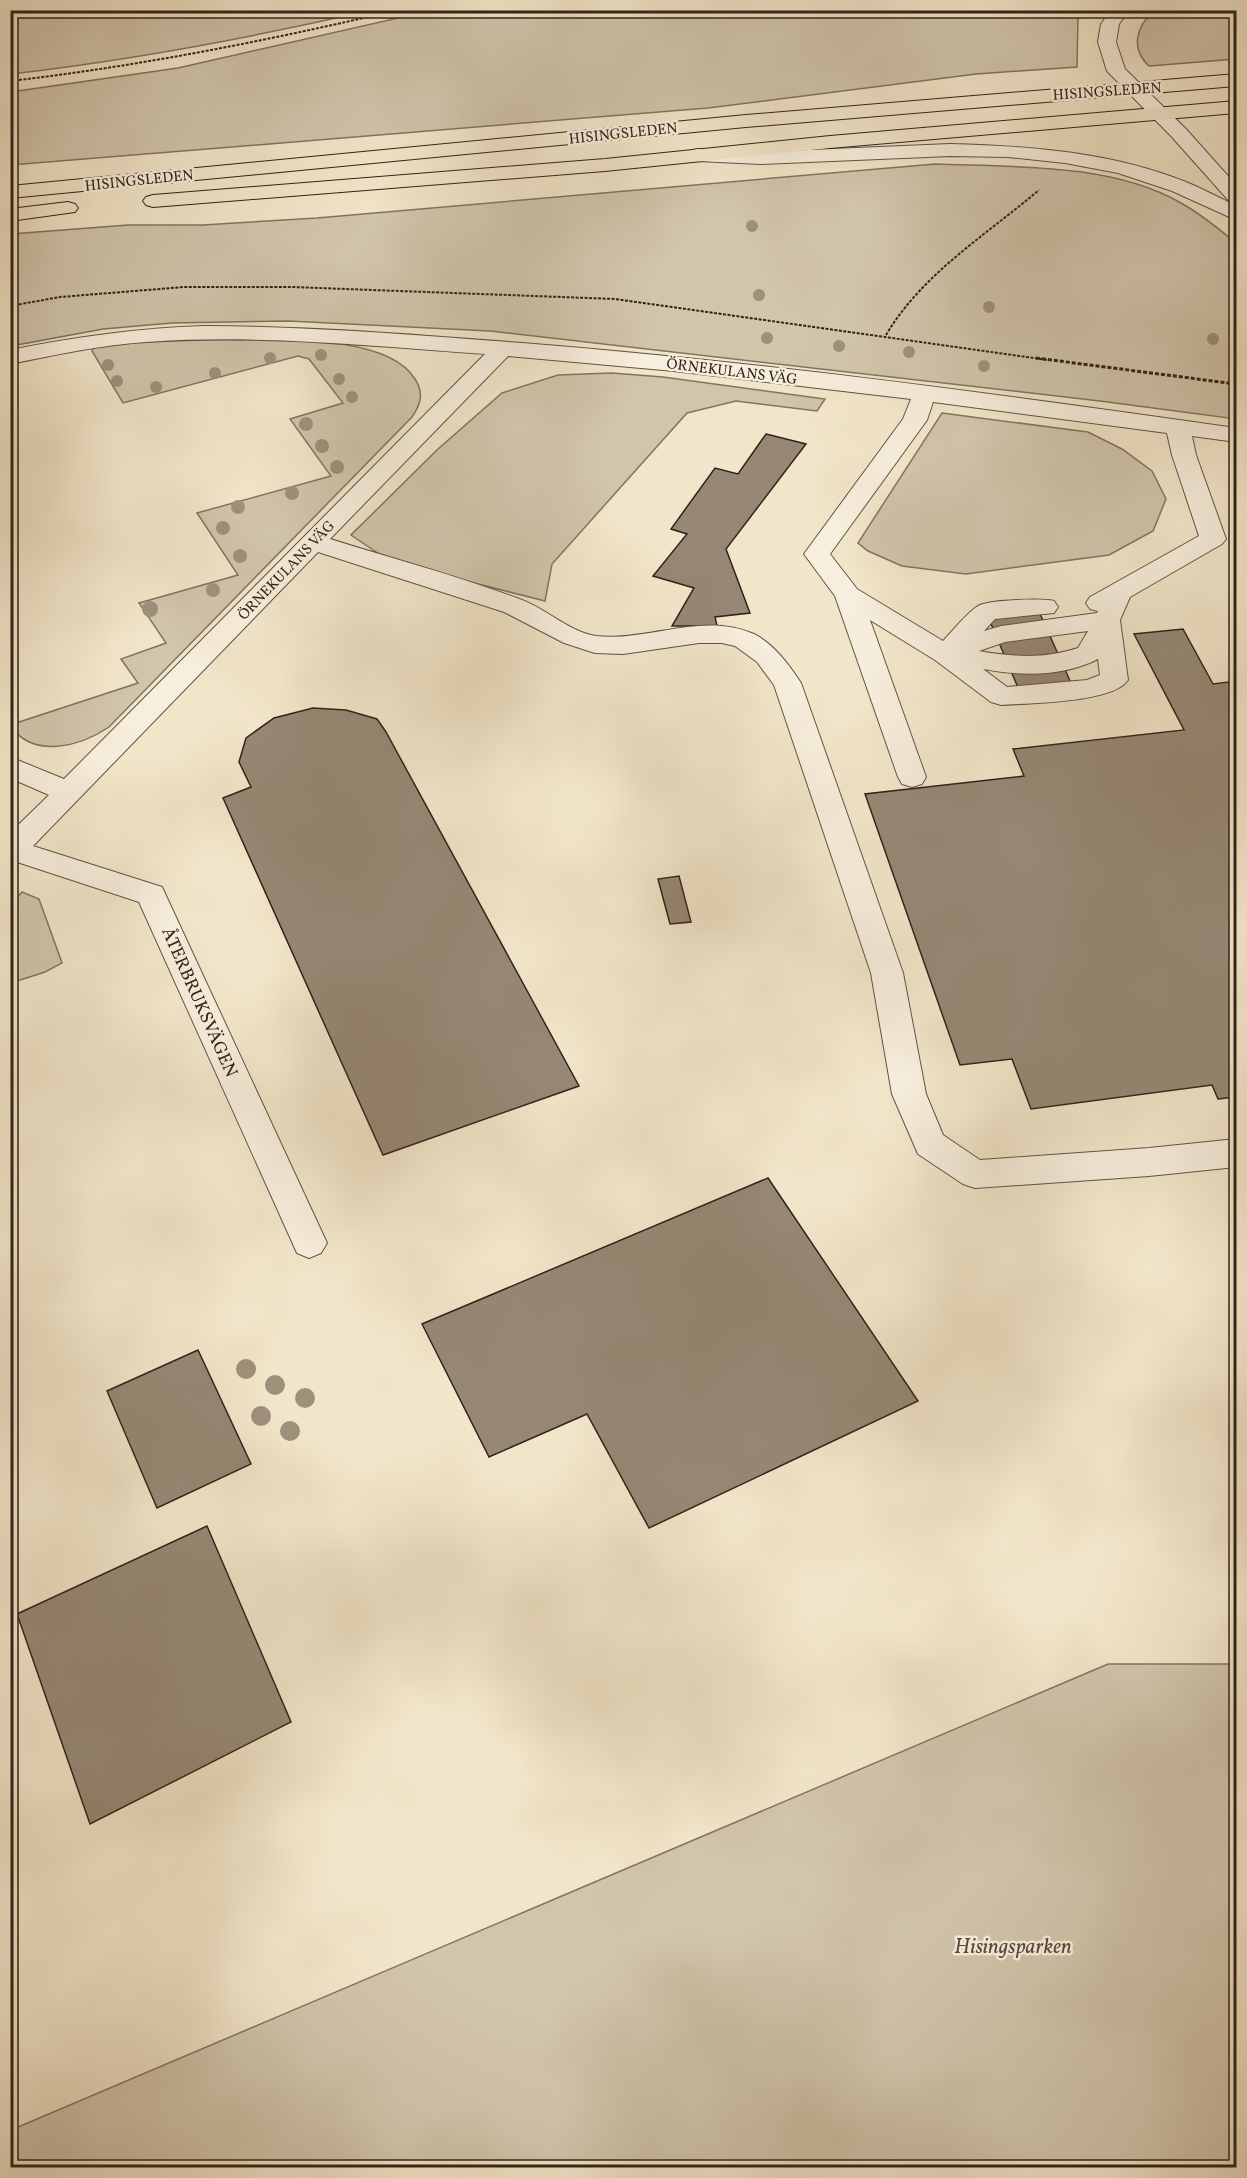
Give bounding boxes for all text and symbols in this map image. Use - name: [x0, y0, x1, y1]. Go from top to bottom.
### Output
- street label: HISINGSLEDEN: [1052, 78, 1162, 107]
- street label: HISINGSLEDEN: [568, 118, 679, 151]
- street label: HISINGSLEDEN: [84, 165, 195, 198]
- street label: ÖRNEKULANS VÄG: [665, 354, 798, 391]
- street label: ÖRNEKULANS VÄG: [234, 516, 340, 626]
- street label: ÅTERBRUKSVÄGEN: [154, 924, 243, 1082]
- park label: Hisingsparken: [954, 1933, 1072, 1962]

